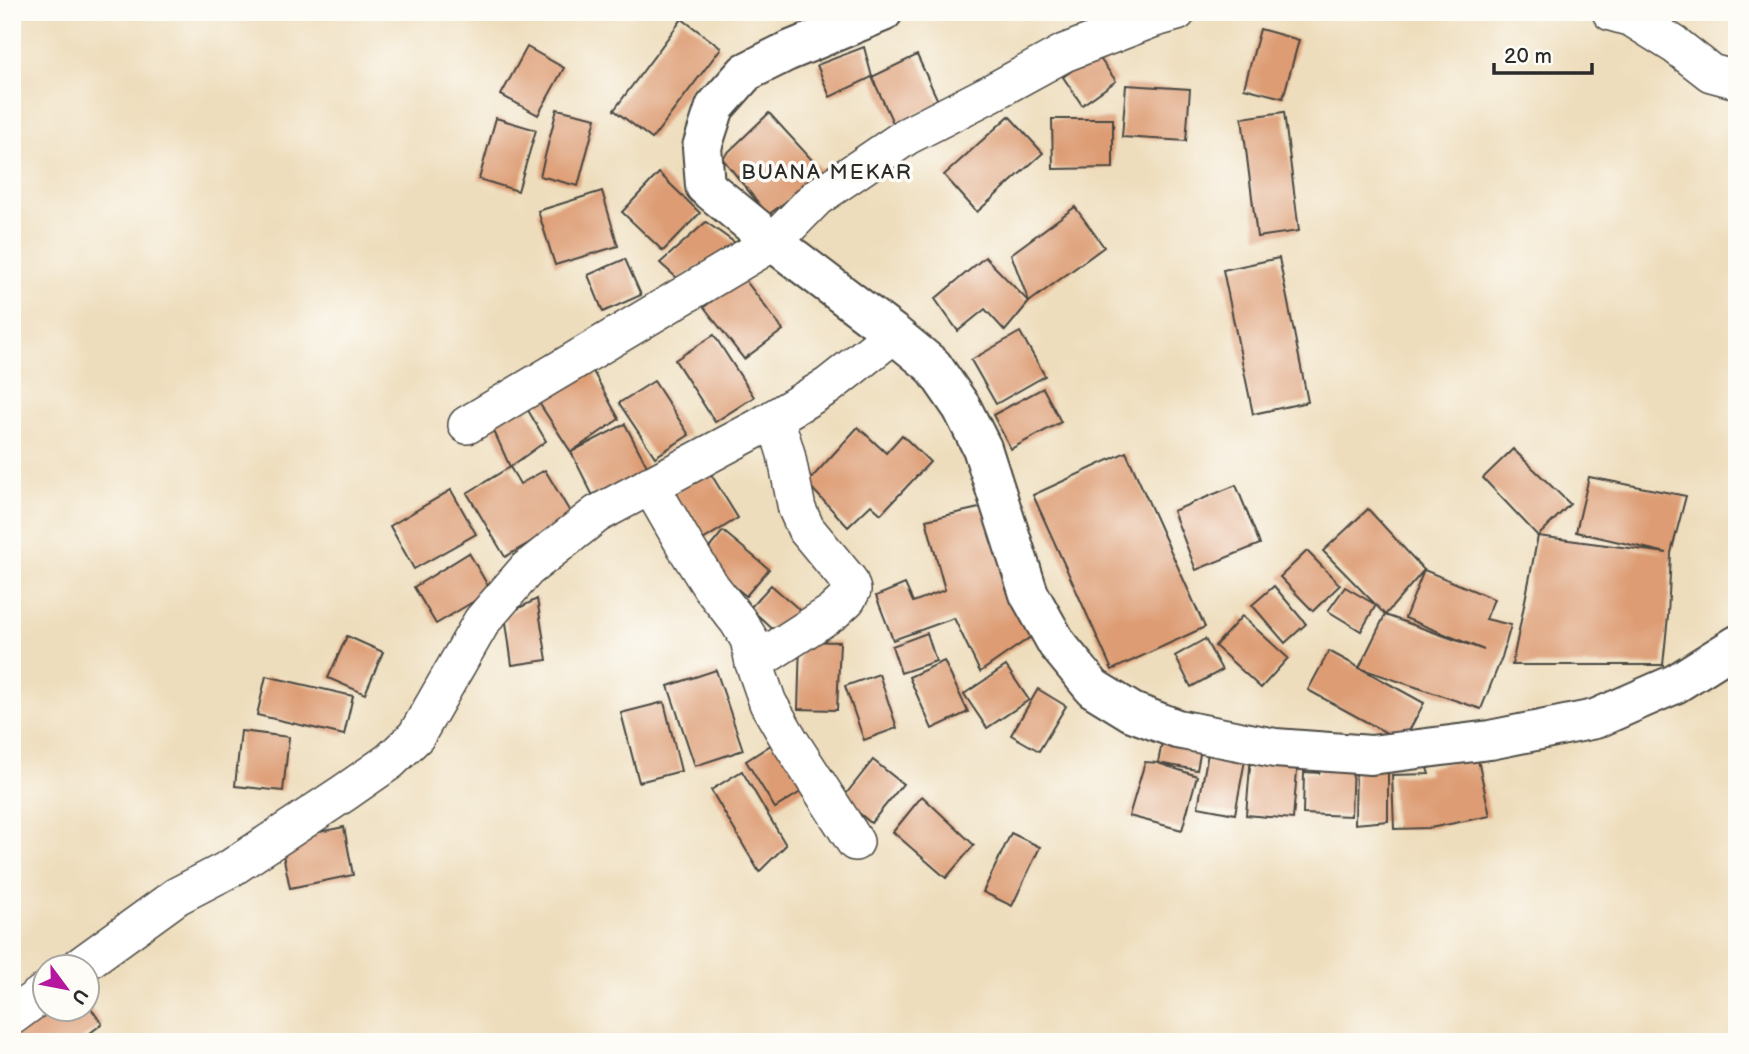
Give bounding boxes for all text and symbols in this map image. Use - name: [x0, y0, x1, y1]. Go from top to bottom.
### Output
- scale bar: [1494, 32, 1592, 76]
- text: 20 m: [1504, 44, 1552, 69]
- district label: BUANA MEKAR: [741, 160, 913, 185]
- north arrow: [32, 953, 102, 1023]
- text: U: [66, 984, 92, 1008]

